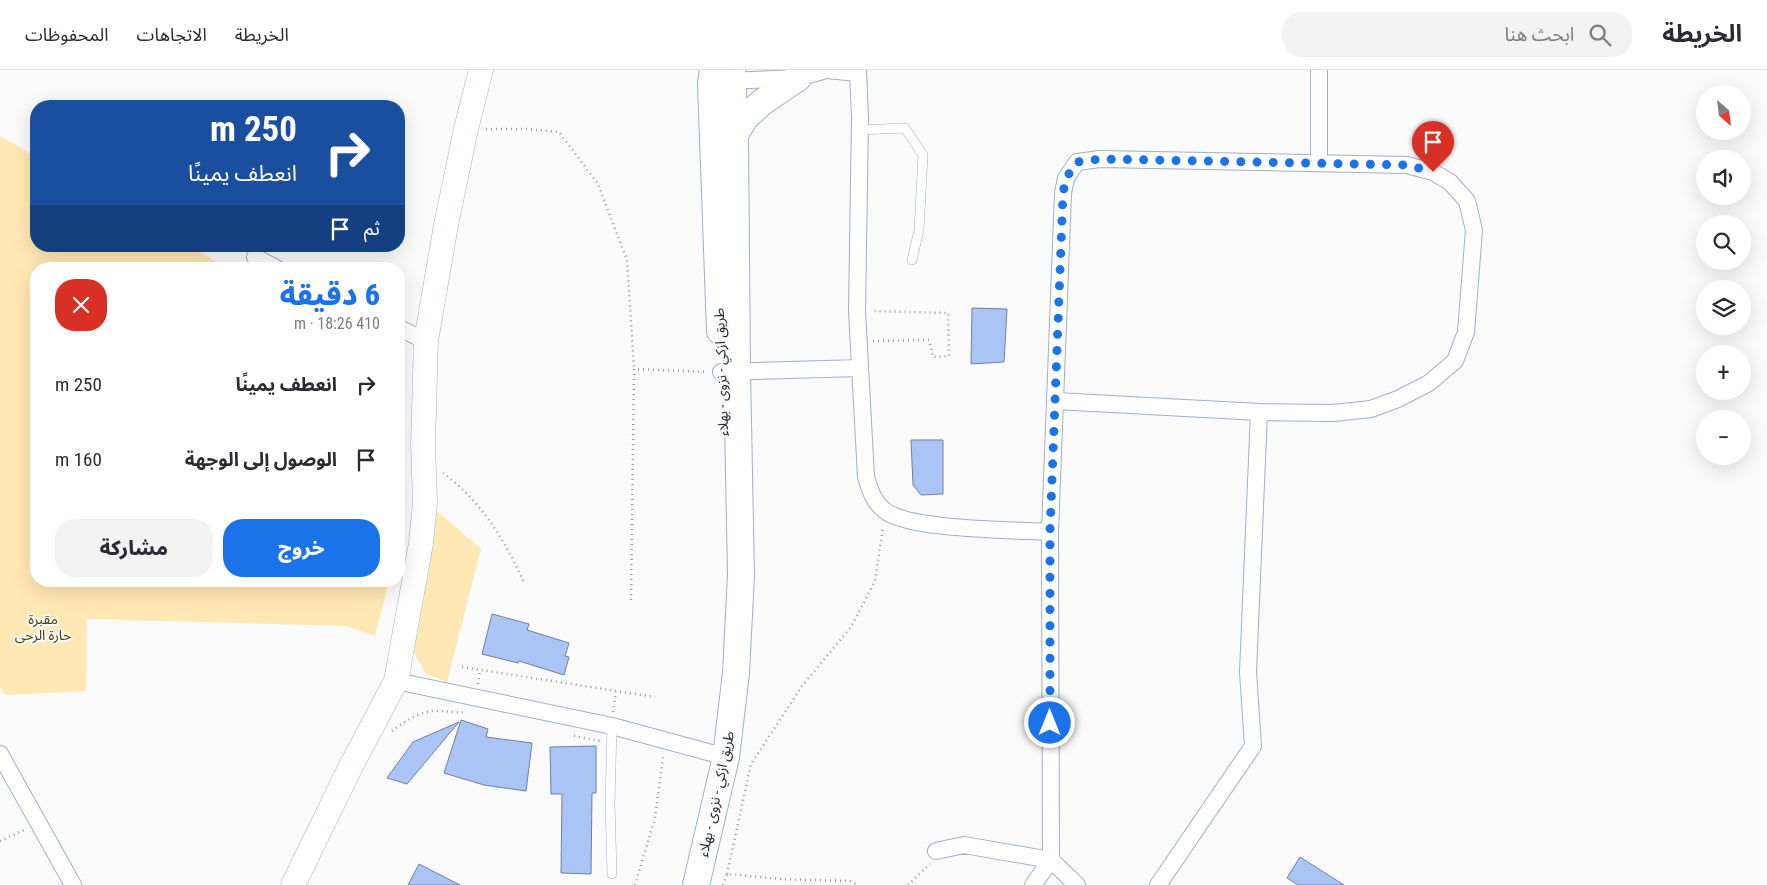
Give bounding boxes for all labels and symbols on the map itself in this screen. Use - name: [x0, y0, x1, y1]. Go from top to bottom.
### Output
- north arrow: [1696, 85, 1751, 140]
- pin: [1412, 121, 1454, 172]
- street label: طريق ازكي - نزوى - بهلاء: [711, 307, 734, 436]
- park label: مقبرة حارة الرحى: [15, 611, 71, 644]
- position arrow: [1023, 696, 1075, 748]
- street label: طريق ازكي - نزوى - بهلاء: [695, 730, 740, 859]

